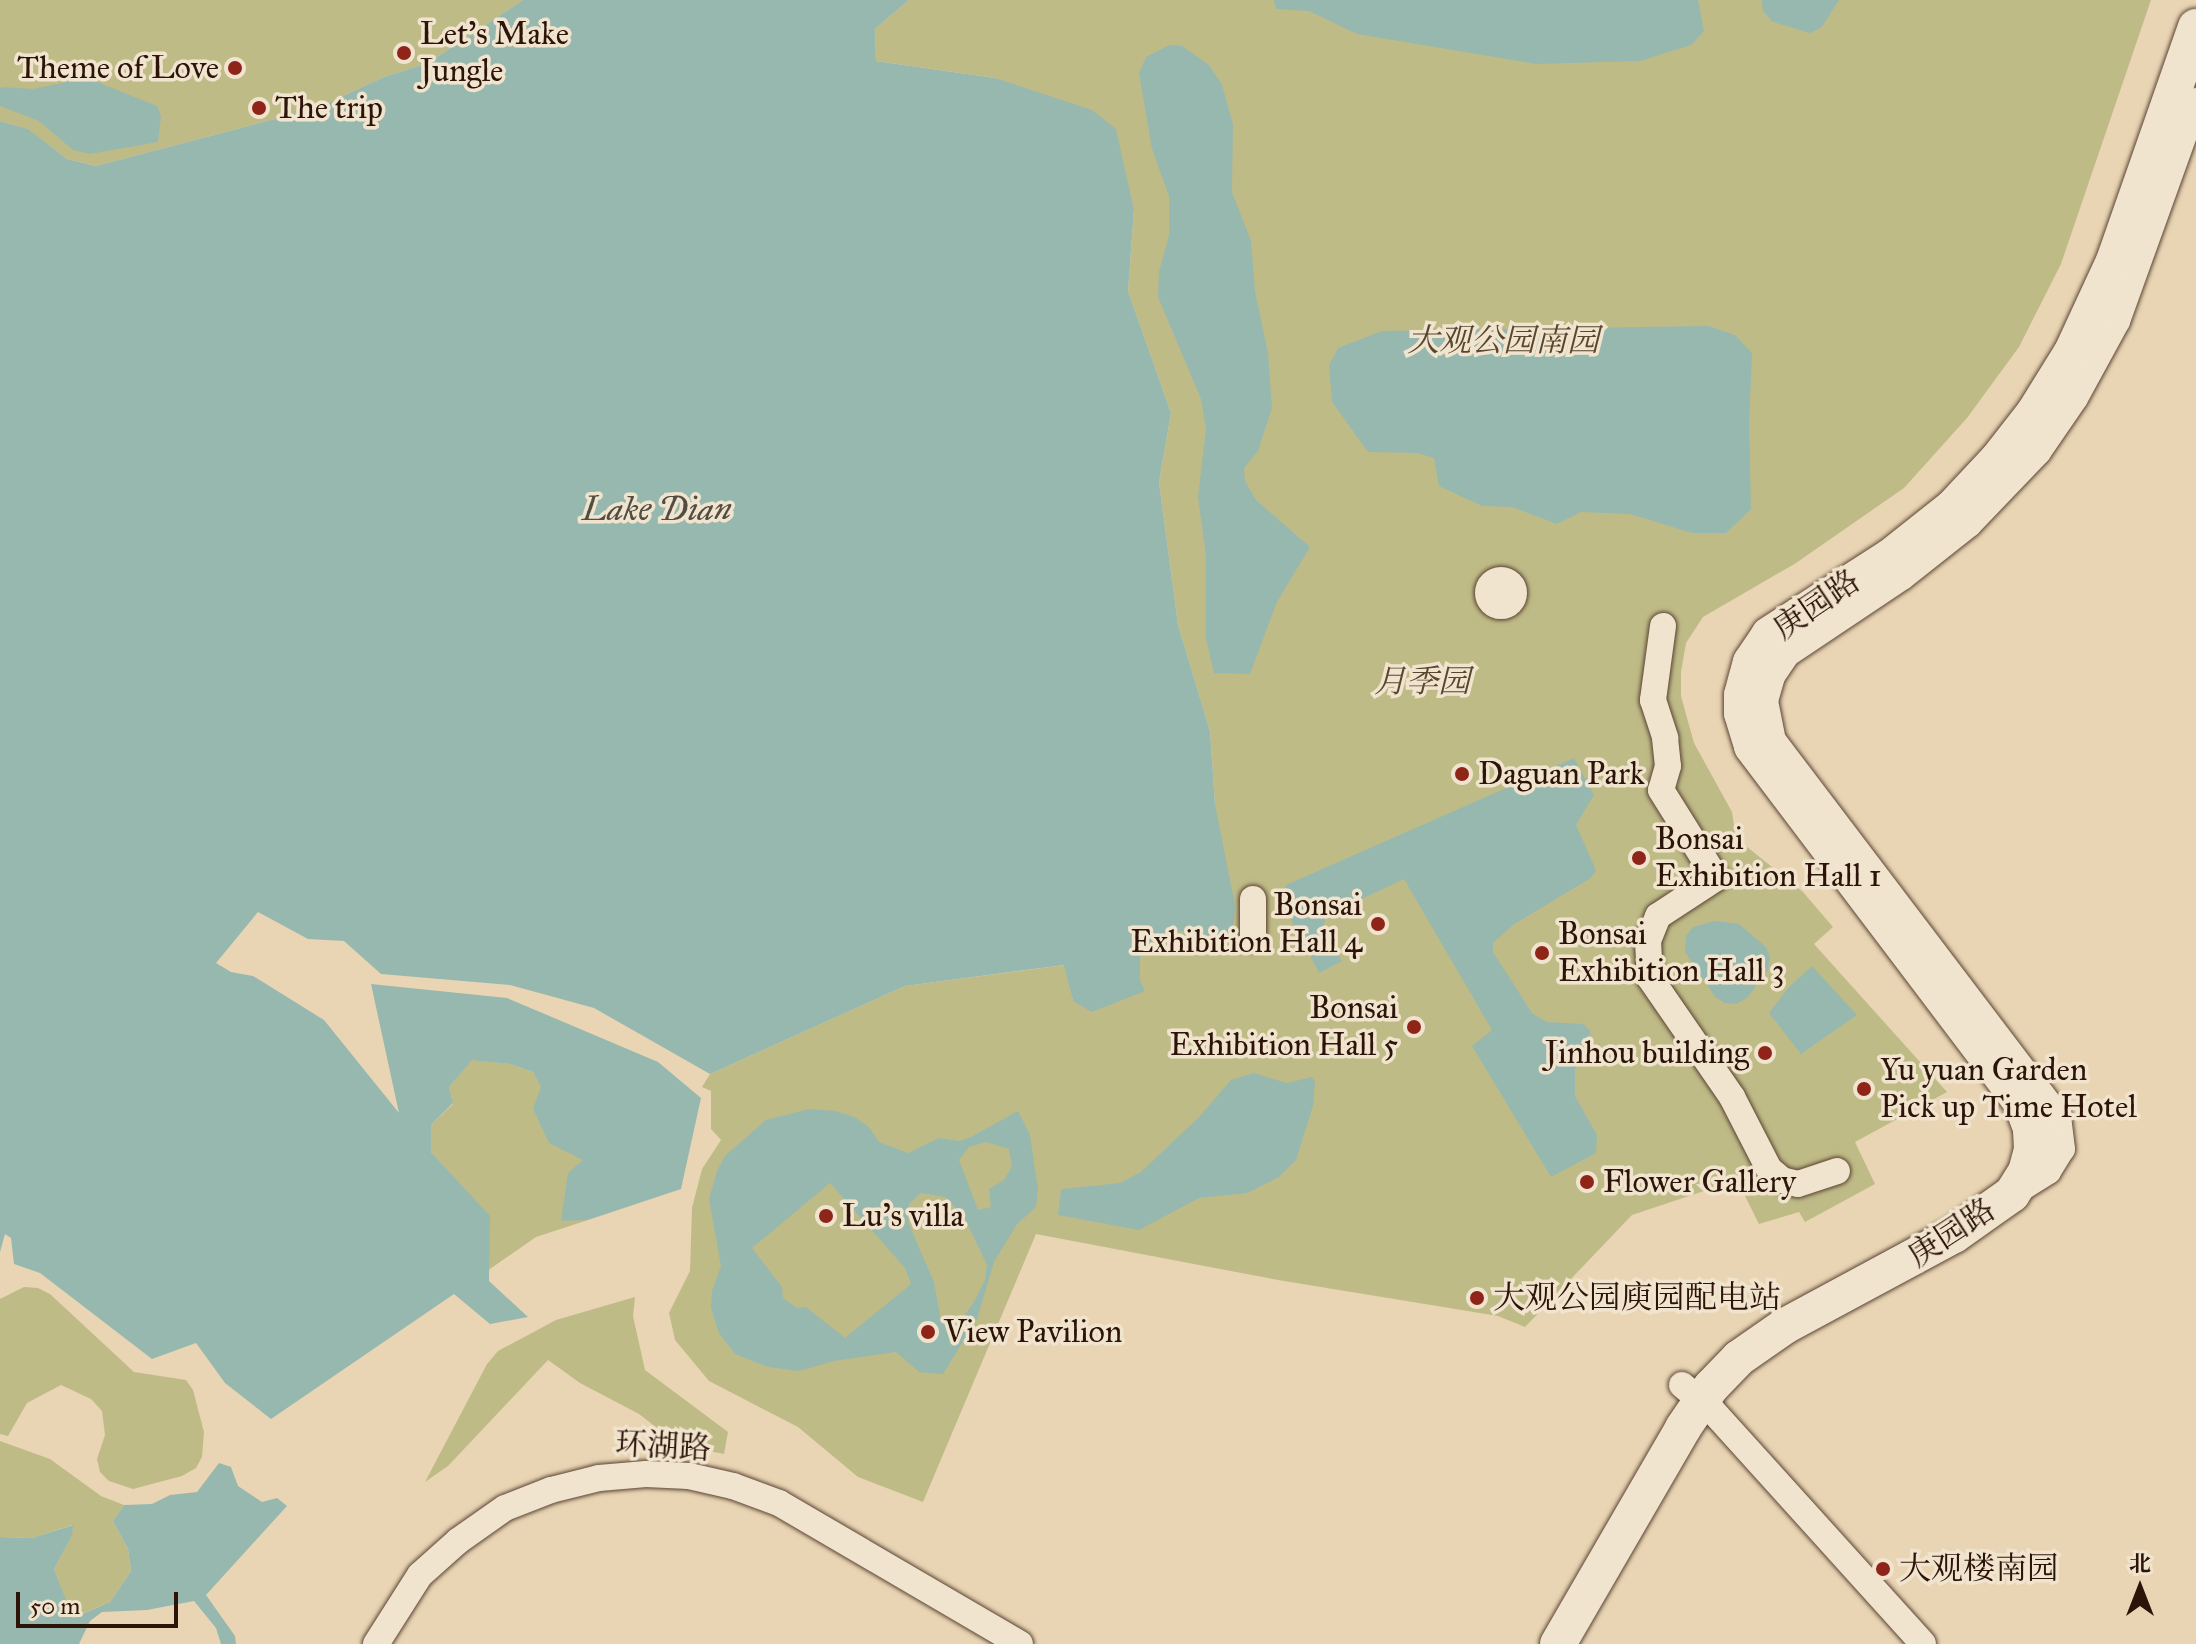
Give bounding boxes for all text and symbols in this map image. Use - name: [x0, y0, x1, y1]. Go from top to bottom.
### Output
- place label: Let's Make Jungle: [420, 16, 569, 91]
- marker: Let's Make Jungle: [395, 44, 413, 62]
- place label: Theme of Love: [17, 49, 219, 87]
- marker: Theme of Love: [226, 59, 244, 77]
- place label: The trip: [275, 89, 383, 127]
- marker: The trip: [250, 99, 268, 117]
- park label: 大观公园南园: [1407, 322, 1599, 360]
- water label: Lake Dian: [582, 489, 732, 529]
- street label: 庚园路: [1766, 562, 1868, 648]
- park label: 月季园: [1374, 663, 1470, 701]
- place label: Daguan Park: [1478, 755, 1645, 793]
- marker: Daguan Park: [1453, 765, 1471, 783]
- place label: Bonsai Exhibition Hall 1: [1655, 821, 1881, 896]
- marker: Bonsai Exhibition Hall 1: [1630, 849, 1648, 867]
- place label: Bonsai Exhibition Hall 4: [1131, 887, 1362, 962]
- marker: Bonsai Exhibition Hall 4: [1369, 915, 1387, 933]
- place label: Bonsai Exhibition Hall 3: [1558, 916, 1784, 991]
- marker: Bonsai Exhibition Hall 3: [1533, 944, 1551, 962]
- place label: Bonsai Exhibition Hall 5: [1170, 990, 1398, 1065]
- marker: Bonsai Exhibition Hall 5: [1405, 1018, 1423, 1036]
- place label: Jinhou building: [1545, 1034, 1749, 1072]
- marker: Jinhou building: [1756, 1044, 1774, 1062]
- place label: Yu yuan Garden Pick up Time Hotel: [1880, 1052, 2137, 1127]
- marker: Yu yuan Garden Pick up Time Hotel: [1855, 1080, 1873, 1098]
- place label: Flower Gallery: [1603, 1163, 1796, 1201]
- marker: Flower Gallery: [1578, 1173, 1596, 1191]
- street label: 庚园路: [1901, 1191, 2003, 1275]
- place label: Lu's villa: [842, 1197, 964, 1235]
- marker: Lu's villa: [817, 1207, 835, 1225]
- place label: 大观公园庾园配电站: [1493, 1279, 1781, 1317]
- marker: 大观公园庾园配电站: [1468, 1289, 1486, 1307]
- place label: View Pavilion: [944, 1313, 1122, 1351]
- marker: View Pavilion: [919, 1323, 937, 1341]
- street label: 环湖路: [614, 1425, 712, 1469]
- north arrow: [2100, 1548, 2180, 1628]
- place label: 大观楼南园: [1899, 1550, 2059, 1588]
- text: 北: [2129, 1550, 2151, 1577]
- marker: 大观楼南园: [1874, 1560, 1892, 1578]
- scale bar: [20, 1576, 182, 1626]
- text: 50 m: [30, 1591, 80, 1621]

